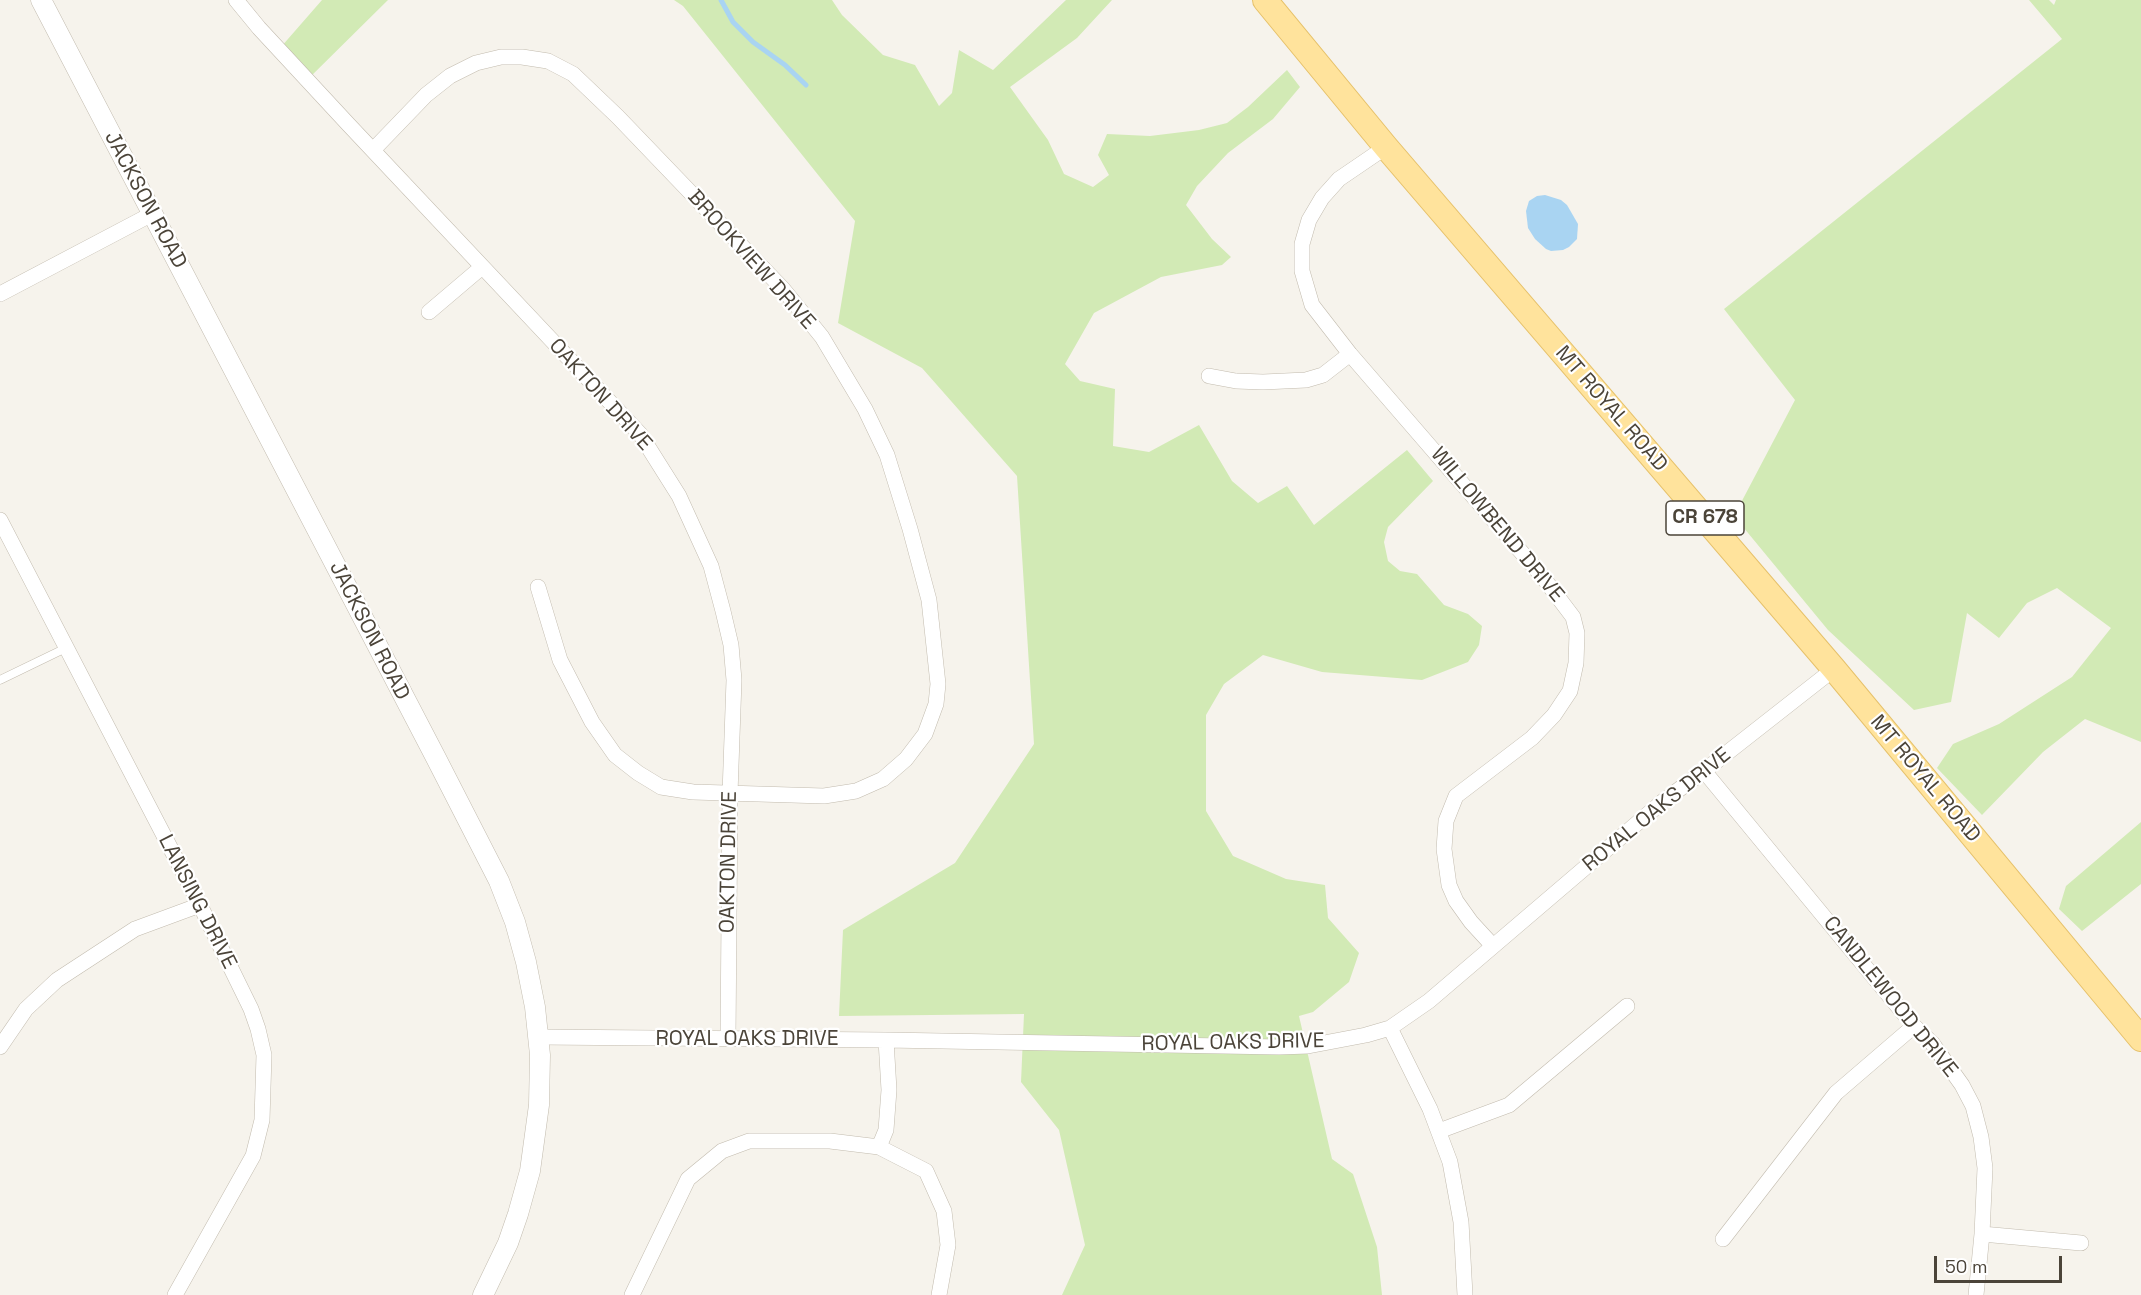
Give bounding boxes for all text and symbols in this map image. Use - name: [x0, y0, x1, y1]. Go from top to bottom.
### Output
- street label: JACKSON ROAD: [98, 127, 192, 273]
- street label: BROOKVIEW DRIVE: [682, 185, 820, 335]
- street label: OAKTON DRIVE: [543, 334, 657, 456]
- street label: MT ROYAL ROAD: [1550, 341, 1672, 477]
- street label: WILLOWBEND DRIVE: [1425, 442, 1569, 608]
- road number: CR 678: [1666, 501, 1744, 535]
- street label: JACKSON ROAD: [323, 558, 415, 704]
- street label: MT ROYAL ROAD: [1865, 710, 1985, 848]
- street label: ROYAL OAKS DRIVE: [1578, 743, 1736, 877]
- street label: OAKTON DRIVE: [715, 791, 743, 933]
- street label: LANSING DRIVE: [152, 831, 242, 973]
- street label: CANDLEWOOD DRIVE: [1817, 911, 1963, 1083]
- street label: ROYAL OAKS DRIVE: [655, 1026, 839, 1052]
- street label: ROYAL OAKS DRIVE: [1141, 1029, 1325, 1057]
- scale bar: [1937, 1244, 2064, 1282]
- text: 50 m: [1945, 1255, 1987, 1278]

